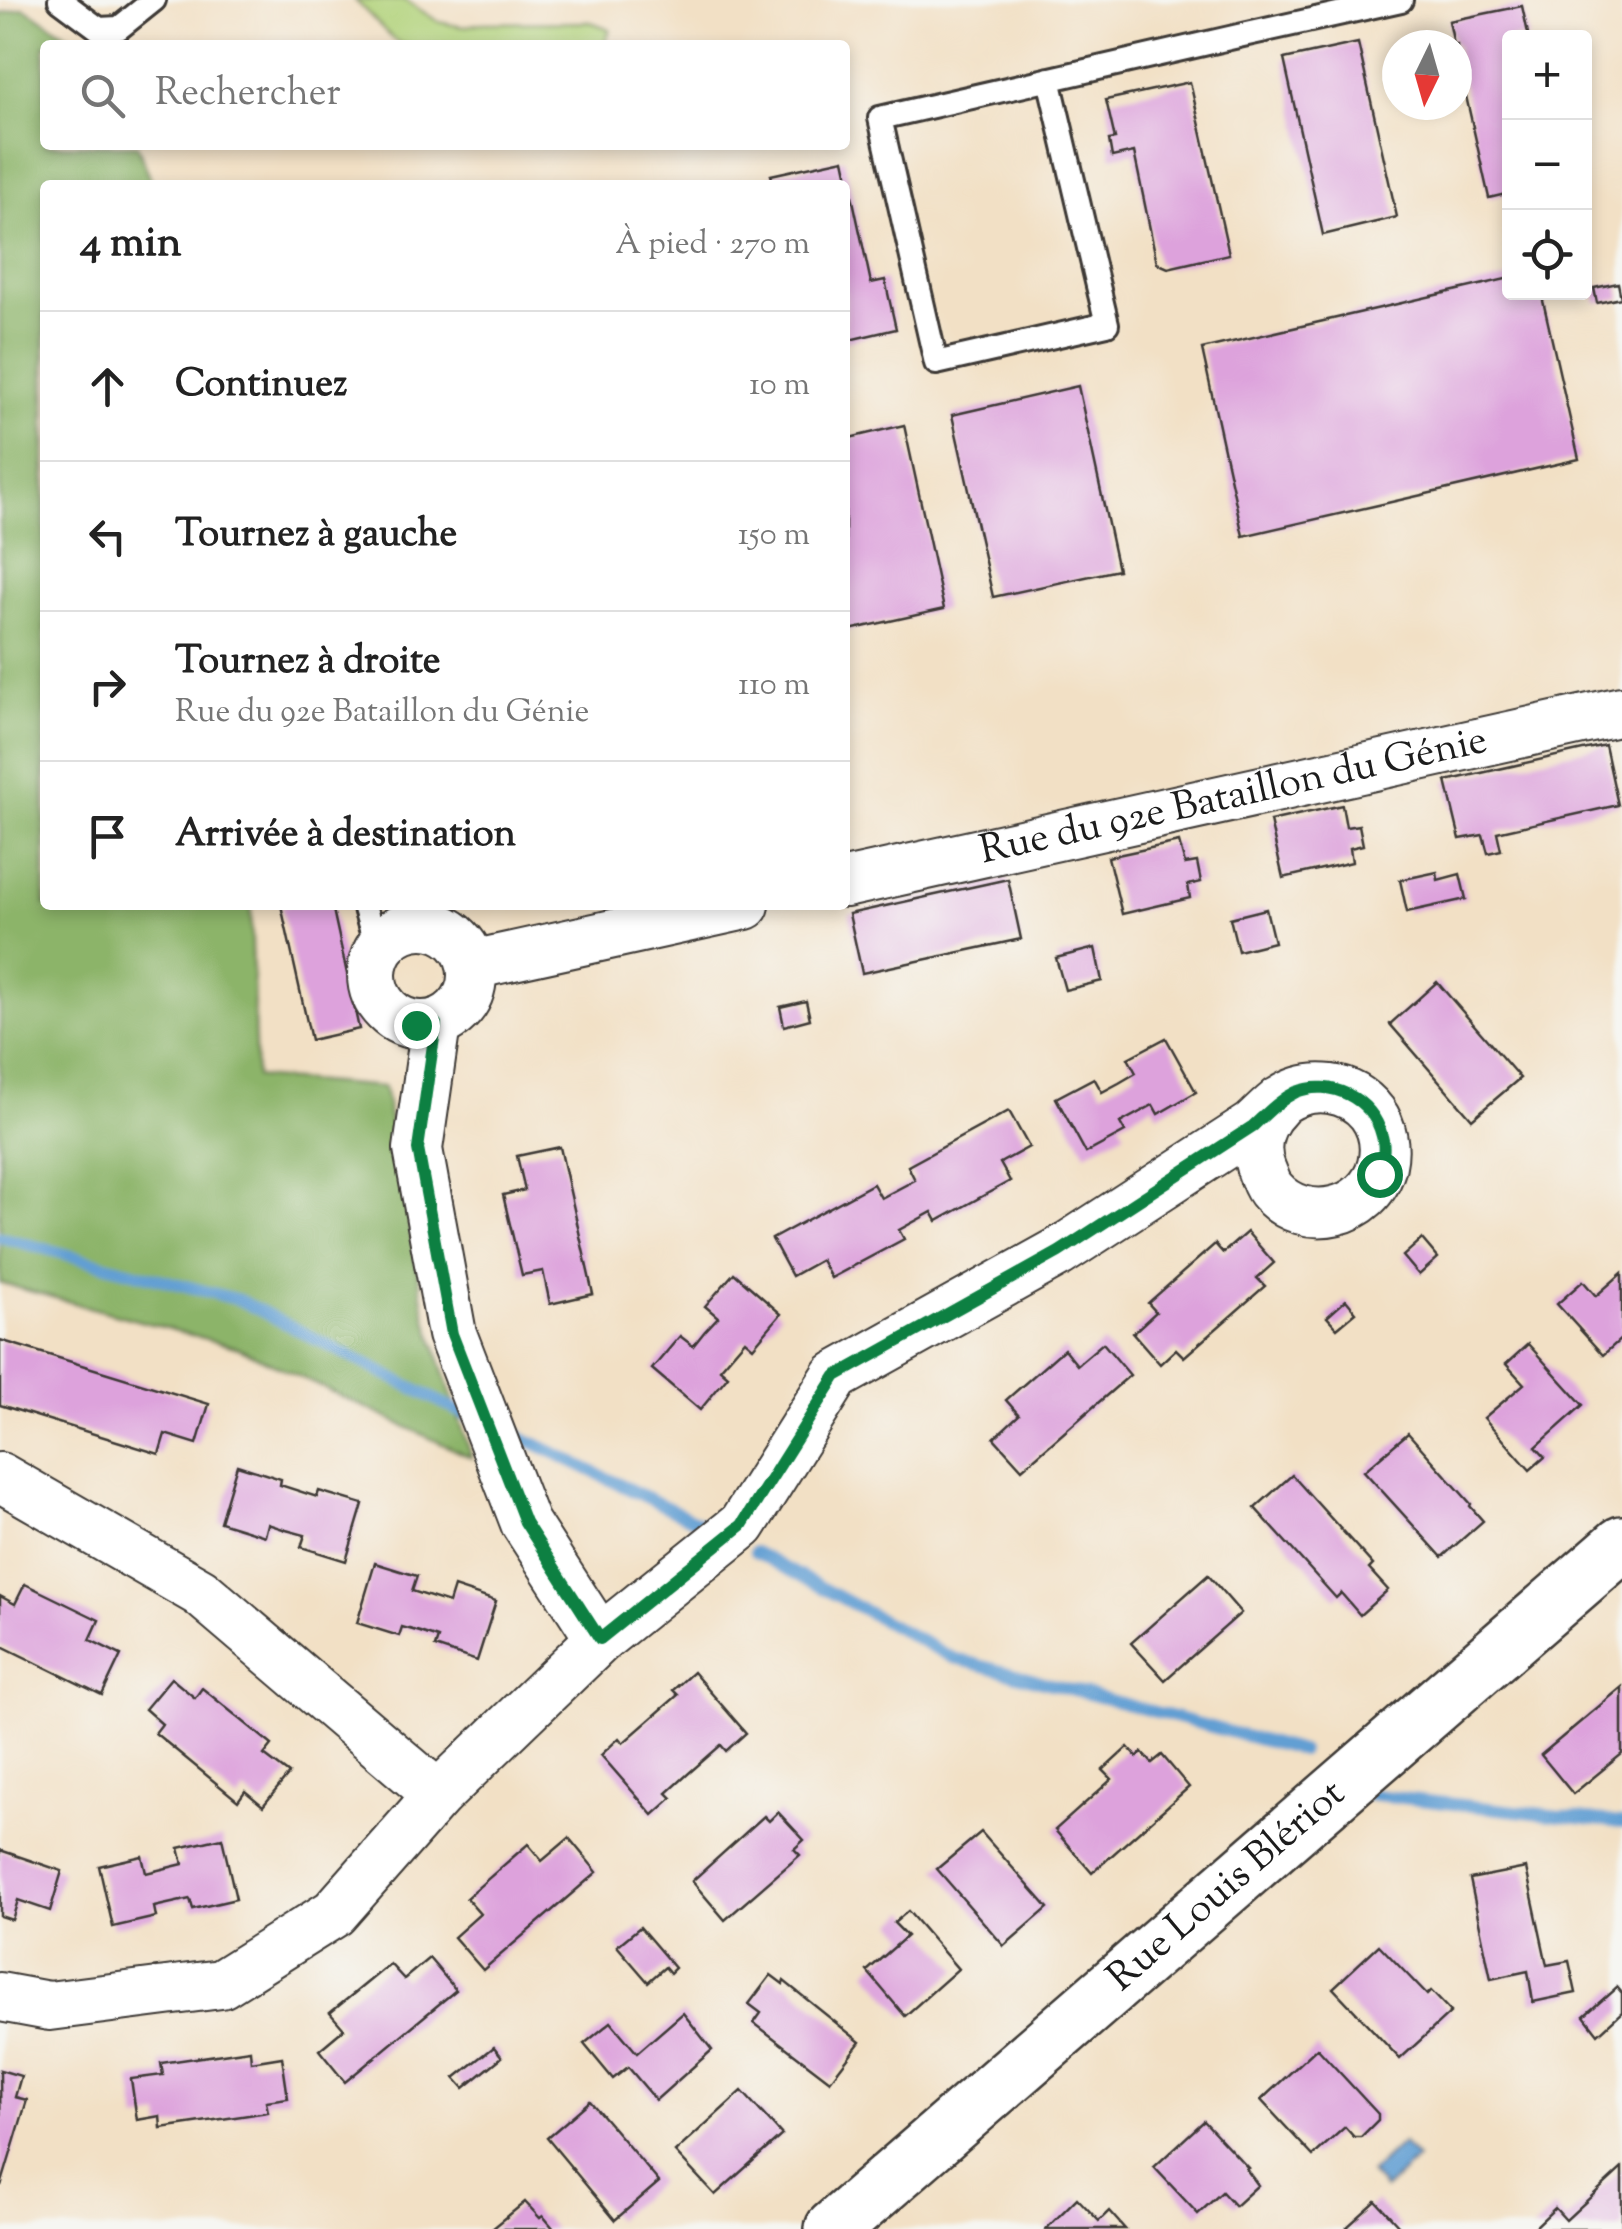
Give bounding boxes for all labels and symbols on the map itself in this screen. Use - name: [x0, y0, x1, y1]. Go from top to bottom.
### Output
- north arrow: [1382, 30, 1472, 120]
- street label: Rue du 92e Bataillon du Génie: [974, 713, 1493, 881]
- route end: [394, 1003, 440, 1049]
- route start: [1357, 1152, 1403, 1198]
- street label: Rue Louis Blériot: [1096, 1767, 1359, 2006]

